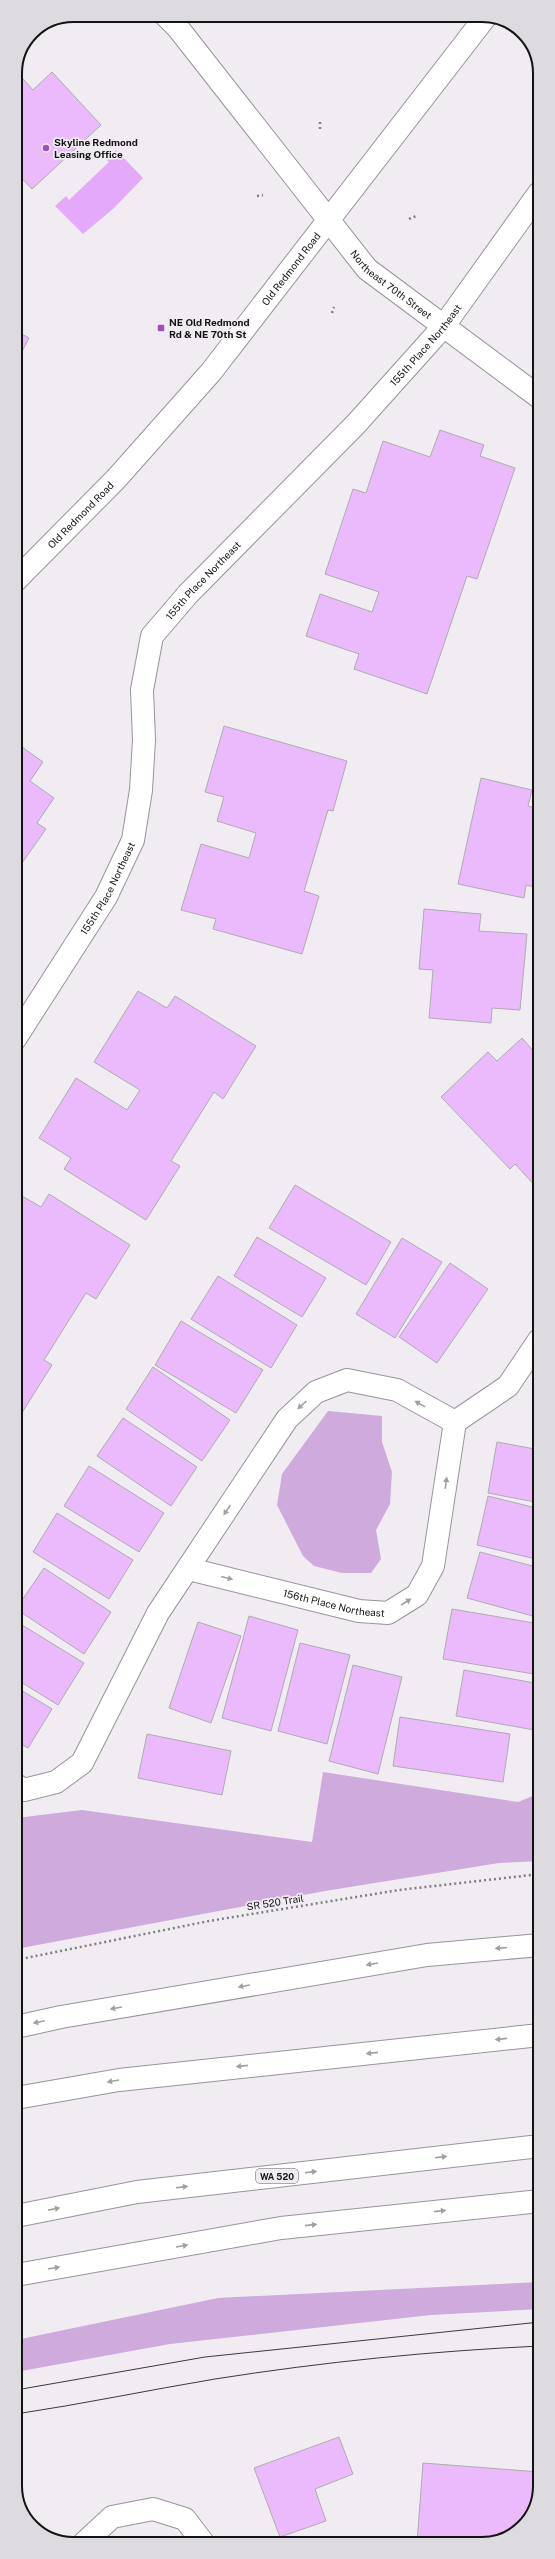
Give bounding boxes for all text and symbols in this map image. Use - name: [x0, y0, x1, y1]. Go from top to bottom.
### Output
- place label: Skyline Redmond Leasing Office: [54, 136, 138, 160]
- marker: Skyline Redmond Leasing Office: [41, 143, 51, 153]
- street label: Old Redmond Road: [259, 230, 323, 308]
- street label: Northeast 70th Street: [348, 247, 434, 321]
- street label: 155th Place Northeast: [387, 302, 464, 388]
- place label: NE Old Redmond Rd & NE 70th St: [169, 316, 250, 340]
- marker: NE Old Redmond Rd & NE 70th St: [156, 323, 166, 333]
- street label: Old Redmond Road: [45, 479, 116, 551]
- street label: 155th Place Northeast: [163, 538, 243, 622]
- street label: 155th Place Northeast: [77, 840, 137, 937]
- one-way arrow: [297, 1400, 307, 1410]
- one-way arrow: [414, 1400, 426, 1407]
- one-way arrow: [443, 1477, 449, 1489]
- one-way arrow: [223, 1505, 231, 1515]
- one-way arrow: [221, 1576, 233, 1582]
- street label: 156th Place Northeast: [282, 1586, 385, 1619]
- one-way arrow: [401, 1598, 411, 1606]
- street label: SR 520 Trail: [246, 1892, 304, 1912]
- one-way arrow: [495, 1945, 507, 1951]
- one-way arrow: [366, 1961, 378, 1967]
- one-way arrow: [238, 1983, 250, 1989]
- one-way arrow: [110, 2005, 122, 2011]
- one-way arrow: [32, 2020, 45, 2026]
- one-way arrow: [495, 2036, 507, 2042]
- one-way arrow: [366, 2049, 378, 2056]
- one-way arrow: [236, 2063, 249, 2070]
- one-way arrow: [107, 2078, 119, 2084]
- one-way arrow: [435, 2154, 447, 2160]
- road number: WA 520: [256, 2169, 298, 2183]
- one-way arrow: [305, 2169, 317, 2175]
- one-way arrow: [176, 2184, 188, 2190]
- one-way arrow: [48, 2206, 60, 2212]
- one-way arrow: [434, 2208, 446, 2215]
- one-way arrow: [305, 2222, 317, 2228]
- one-way arrow: [176, 2242, 188, 2248]
- one-way arrow: [48, 2265, 60, 2271]

